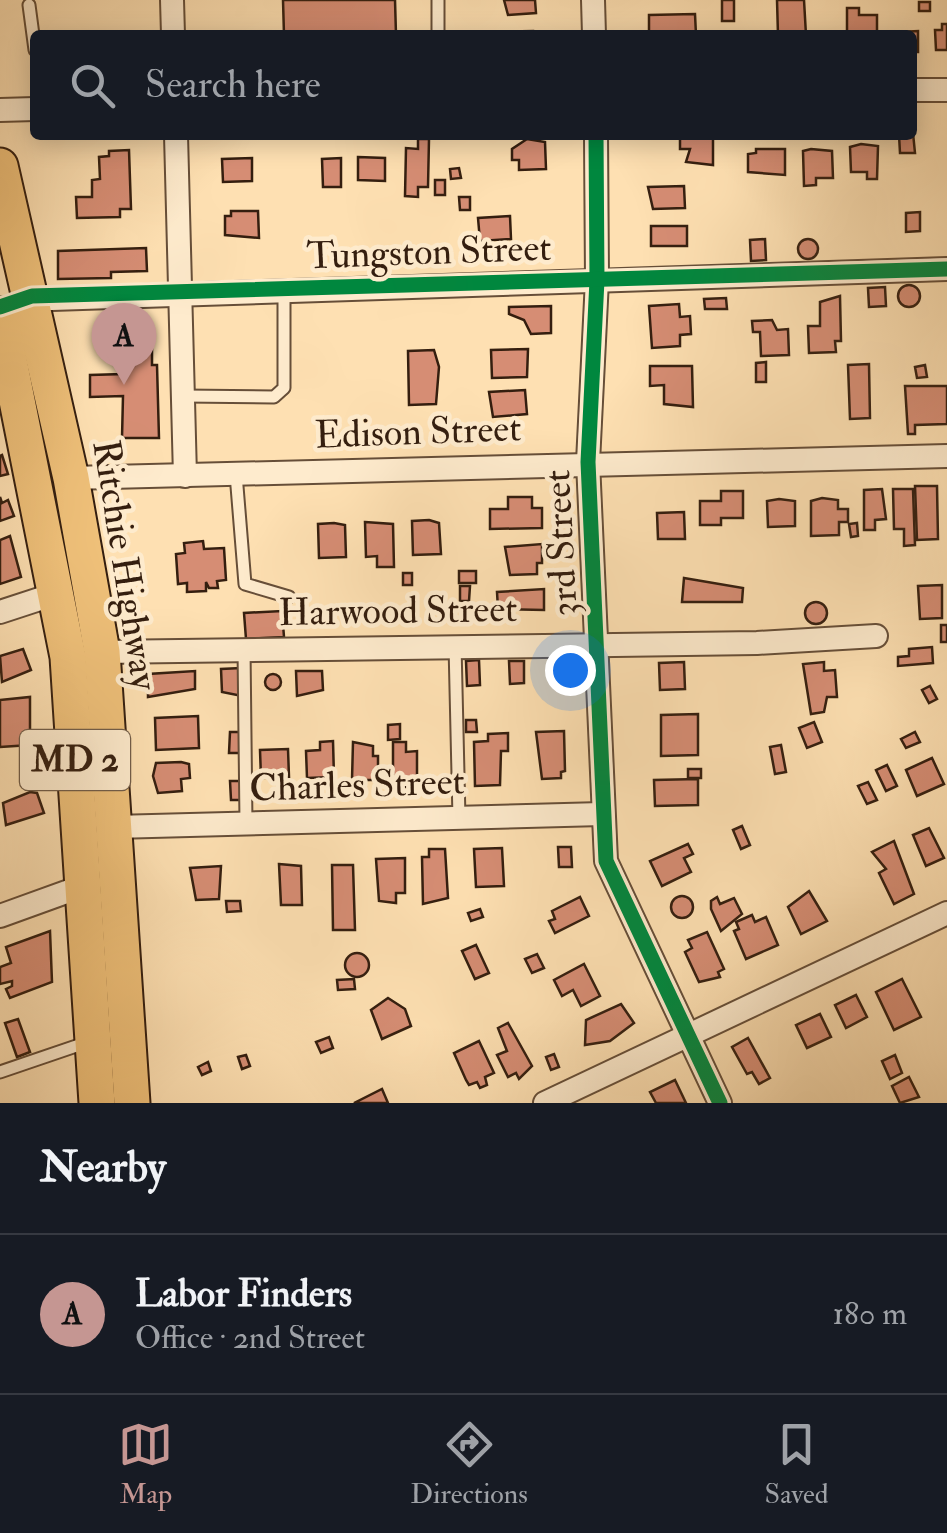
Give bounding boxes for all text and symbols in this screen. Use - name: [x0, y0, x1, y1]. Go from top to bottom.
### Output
- search box: [30, 30, 917, 140]
- icon: search: [65, 58, 120, 113]
- text: Search here: [145, 61, 321, 109]
- street label: Tungston Street: [306, 224, 552, 280]
- pin: A: [92, 302, 156, 385]
- street label: Edison Street: [314, 404, 522, 460]
- street label: Ritchie Highway: [82, 436, 169, 695]
- street label: 3rd Street: [533, 468, 589, 618]
- street label: Harwood Street: [278, 585, 518, 637]
- your location: [545, 645, 596, 696]
- road number: MD 2: [20, 730, 130, 790]
- street label: Charles Street: [248, 757, 466, 813]
- text: Nearby: [40, 1142, 166, 1194]
- text: Labor Finders: [135, 1270, 352, 1318]
- text: A: [62, 1294, 83, 1334]
- text: 180 m: [833, 1294, 907, 1334]
- text: Office · 2nd Street: [135, 1318, 365, 1358]
- tab: Map: [118, 1417, 173, 1512]
- tab: Directions: [410, 1417, 528, 1512]
- tab: Saved: [765, 1417, 829, 1512]

